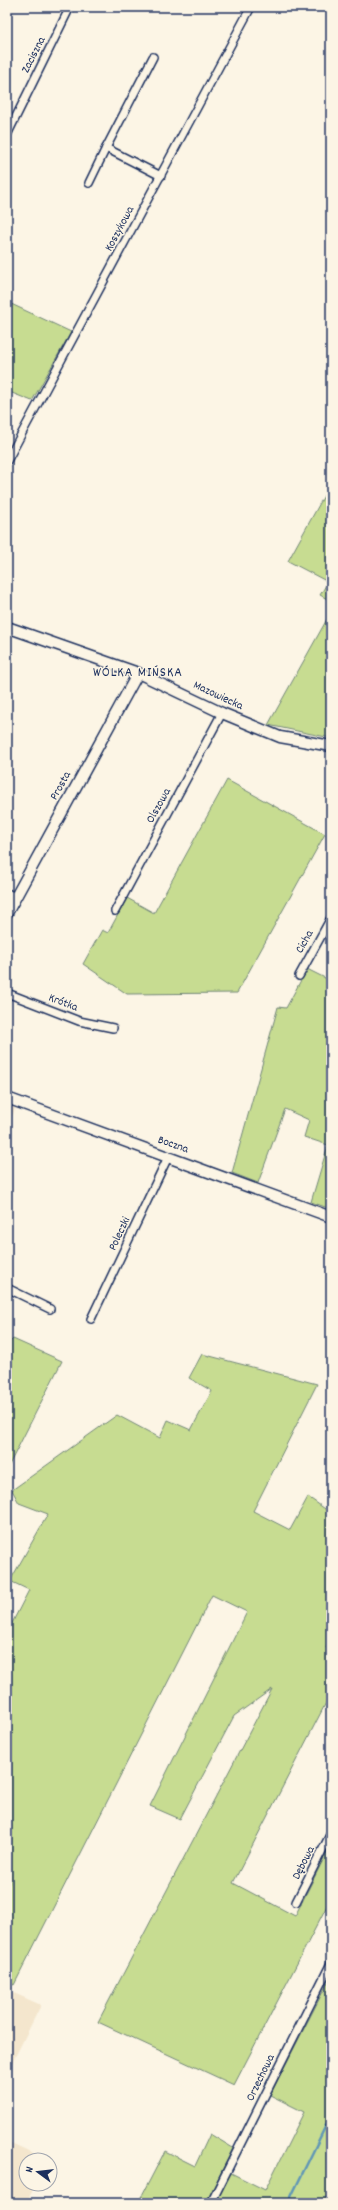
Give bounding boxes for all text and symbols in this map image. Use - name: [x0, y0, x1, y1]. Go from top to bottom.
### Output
- street label: Zaciszna: [18, 34, 51, 76]
- street label: Koszykowa: [101, 203, 139, 255]
- district label: WÓLKA MIŃSKA: [93, 663, 183, 683]
- street label: Mazowiecka: [190, 677, 246, 715]
- street label: Prosta: [46, 768, 76, 803]
- street label: Olszowa: [142, 785, 176, 827]
- street label: Cicha: [292, 927, 318, 957]
- street label: Krótka: [46, 990, 81, 1017]
- street label: Boczna: [155, 1132, 191, 1158]
- street label: Poleczki: [105, 1214, 135, 1254]
- street label: Dębowa: [288, 1843, 320, 1883]
- street label: Orzechowa: [242, 2051, 280, 2104]
- north arrow: [18, 2152, 58, 2192]
- text: N: [22, 2165, 39, 2175]

